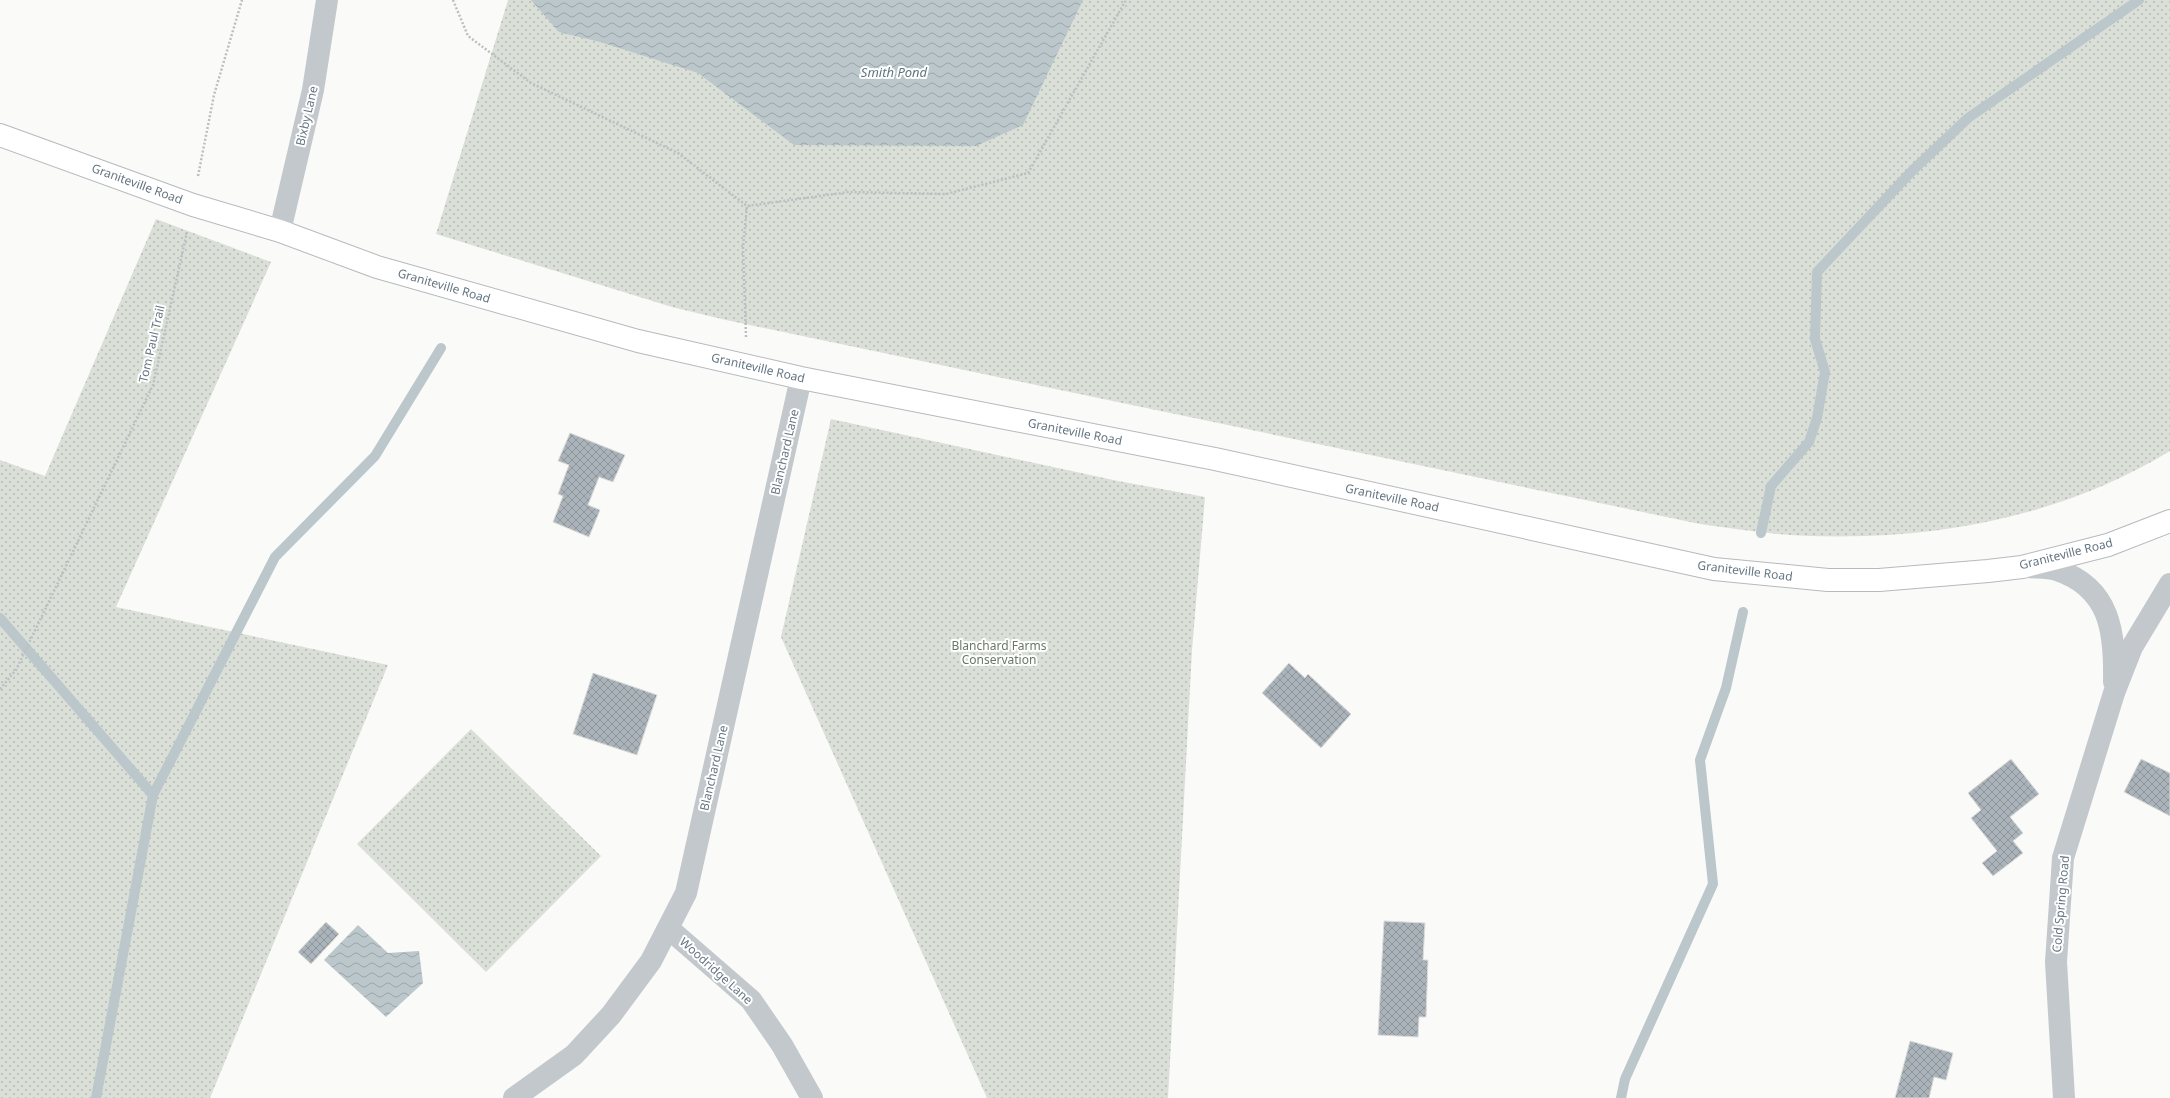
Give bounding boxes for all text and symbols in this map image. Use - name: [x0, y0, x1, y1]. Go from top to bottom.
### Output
- water label: Smith Pond: [861, 63, 928, 81]
- street label: Bixby Lane: [291, 84, 322, 147]
- street label: Graniteville Road: [89, 159, 185, 208]
- street label: Graniteville Road: [396, 264, 492, 307]
- street label: Tom Paul Trail: [134, 304, 169, 384]
- street label: Graniteville Road: [710, 348, 807, 387]
- street label: Blanchard Lane: [766, 407, 803, 496]
- street label: Graniteville Road: [1027, 414, 1124, 449]
- street label: Graniteville Road: [1344, 479, 1441, 516]
- street label: Graniteville Road: [2017, 534, 2114, 573]
- street label: Graniteville Road: [1697, 556, 1794, 585]
- park label: Blanchard Farms Conservation: [951, 637, 1047, 668]
- street label: Blanchard Lane: [695, 723, 732, 812]
- street label: Cold Spring Road: [2048, 855, 2073, 953]
- street label: Woodridge Lane: [676, 933, 757, 1008]

